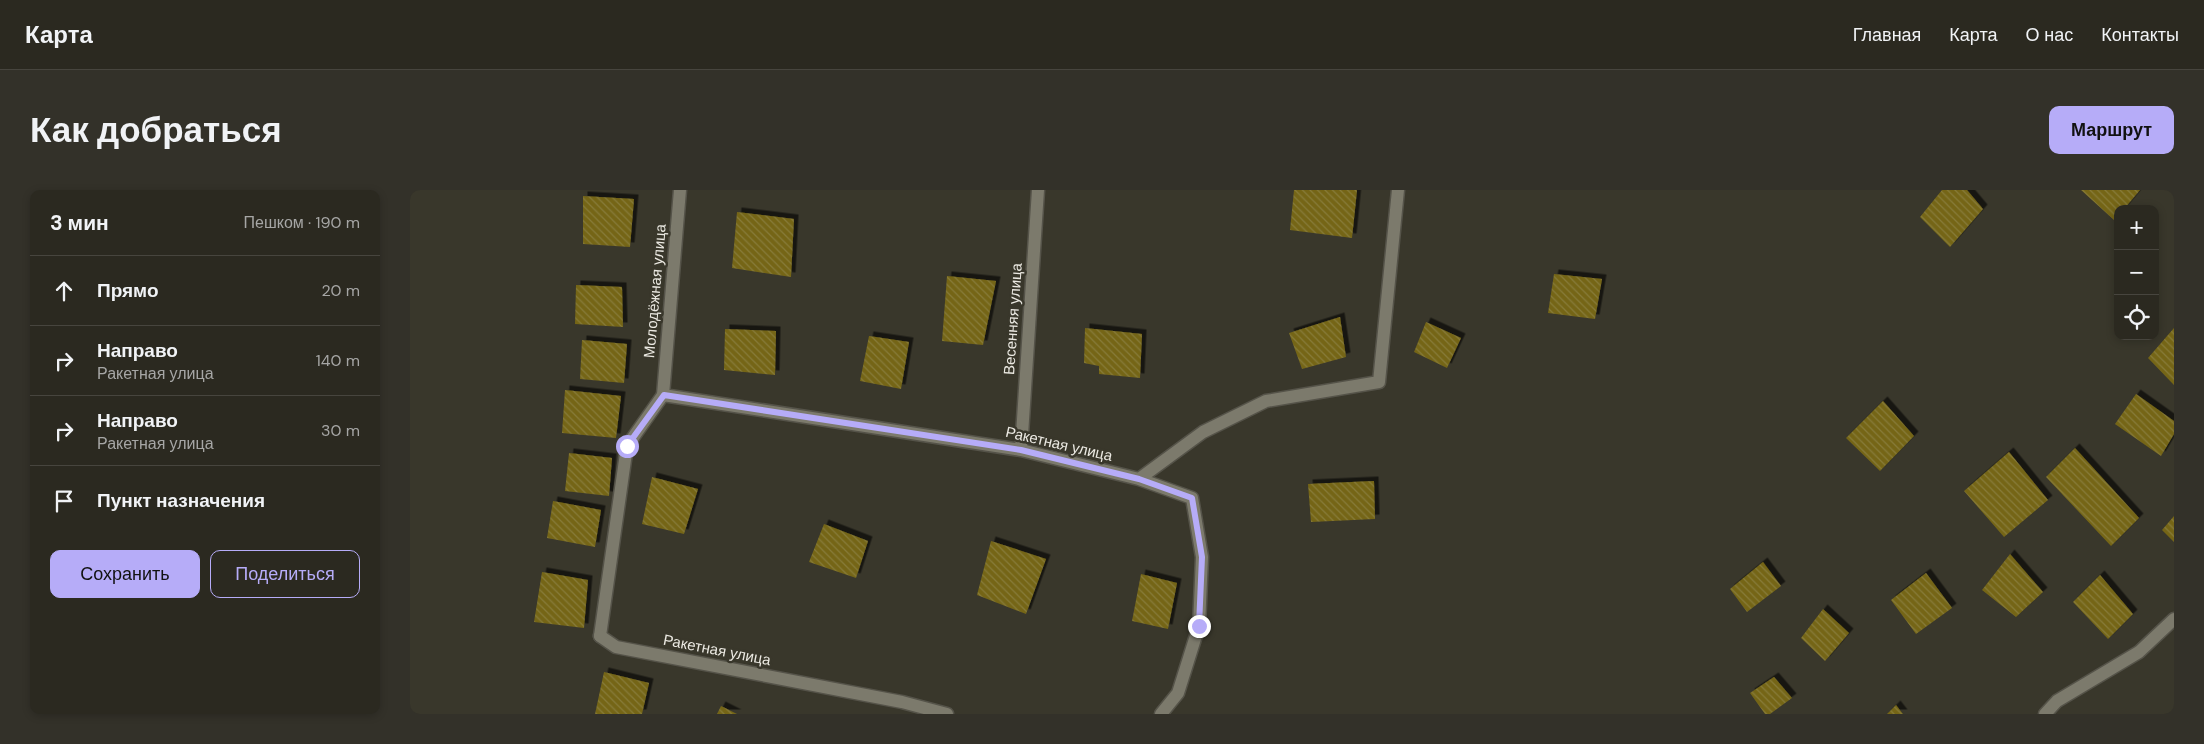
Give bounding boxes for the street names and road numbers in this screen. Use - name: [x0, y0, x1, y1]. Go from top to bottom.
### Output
- street label: Молодёжная улица: [639, 222, 671, 359]
- street label: Весенняя улица: [999, 262, 1027, 376]
- street label: Ракетная улица: [1004, 422, 1115, 466]
- street label: Ракетная улица: [661, 630, 773, 670]

